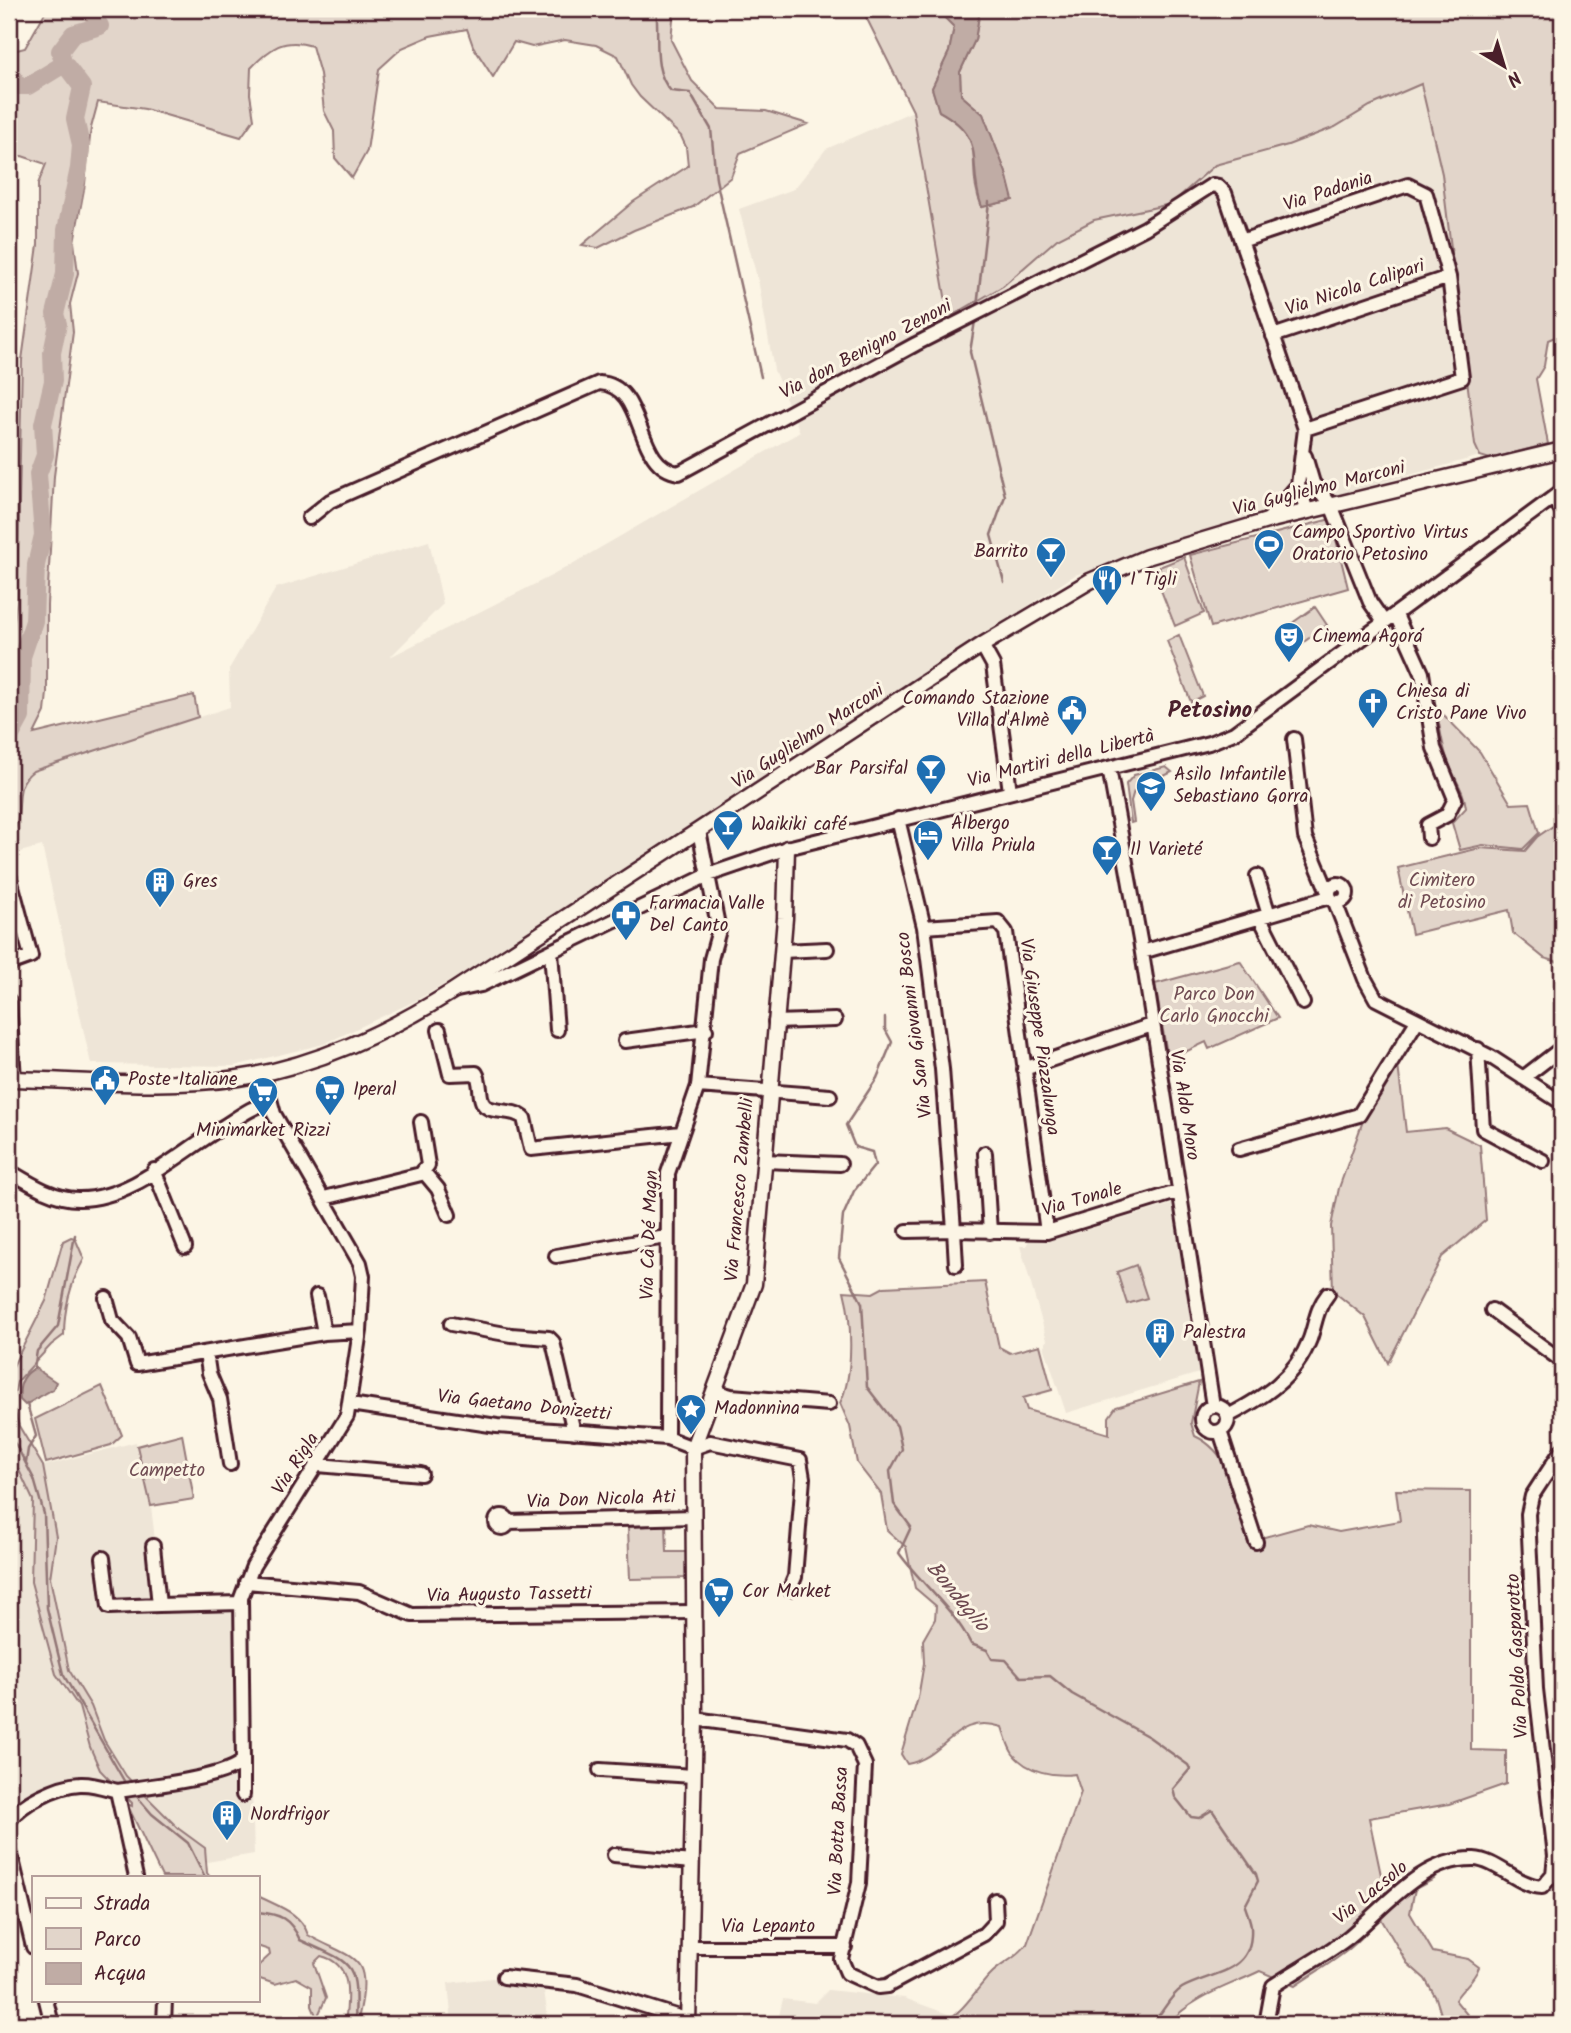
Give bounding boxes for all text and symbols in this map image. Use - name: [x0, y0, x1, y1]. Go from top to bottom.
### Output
- north arrow: [1470, 32, 1540, 102]
- text: N: [1499, 62, 1527, 93]
- street label: Via Padania: [1279, 163, 1377, 221]
- street label: Via Nicola Calipari: [1281, 251, 1430, 325]
- street label: Via don Benigno Zenoni: [774, 291, 959, 408]
- street label: Via Guglielmo Marconi: [1230, 453, 1410, 525]
- place label: Campo Sportivo Virtus Oratorio Petosino: [1292, 518, 1468, 570]
- sports icon: Campo Sportivo Virtus Oratorio Petosino: [1252, 527, 1286, 571]
- bar icon: Barrito: [1034, 535, 1068, 579]
- place label: Barrito: [974, 537, 1028, 567]
- restaurant icon: I Tigli: [1090, 563, 1124, 607]
- place label: I Tigli: [1130, 565, 1178, 595]
- theatre icon: Cinema Agorá: [1272, 620, 1306, 664]
- place label: Cinema Agorá: [1312, 622, 1425, 652]
- street label: Via Guglielmo Marconi: [726, 676, 891, 798]
- place label: Chiesa di Cristo Pane Vivo: [1396, 677, 1527, 729]
- place label: Comando Stazione Villa d'Almè: [903, 684, 1050, 736]
- church icon: Chiesa di Cristo Pane Vivo: [1356, 686, 1390, 730]
- public building icon: Comando Stazione Villa d'Almè: [1055, 693, 1089, 737]
- district label: Petosino: [1168, 693, 1252, 729]
- street label: Via Martiri della Libertà: [964, 721, 1158, 797]
- bar icon: Bar Parsifal: [914, 752, 948, 796]
- place label: Bar Parsifal: [814, 754, 908, 784]
- place label: Asilo Infantile Sebastiano Gorra: [1174, 760, 1308, 812]
- school or university icon: Asilo Infantile Sebastiano Gorra: [1134, 769, 1168, 813]
- bar icon: Waikiki café: [711, 808, 745, 852]
- place label: Albergo Villa Priula: [951, 809, 1035, 861]
- place label: Waikiki café: [751, 810, 847, 840]
- hotel icon: Albergo Villa Priula: [911, 818, 945, 862]
- bar icon: Il Varieté: [1090, 833, 1124, 877]
- place label: Il Varieté: [1130, 835, 1203, 865]
- building icon: Gres: [143, 865, 177, 909]
- park label: Cimitero di Petosino: [1398, 866, 1486, 918]
- place label: Gres: [183, 867, 218, 897]
- place label: Farmacia Valle Del Canto: [649, 889, 765, 941]
- pharmacy icon: Farmacia Valle Del Canto: [609, 898, 643, 942]
- street label: Via San Giovanni Bosco: [889, 930, 941, 1120]
- street label: Via Giuseppe Piazzalunga: [1010, 937, 1068, 1137]
- park label: Parco Don Carlo Gnocchi: [1159, 980, 1270, 1032]
- street label: Via Aldo Moro: [1160, 1048, 1208, 1162]
- public building icon: Poste Italiane: [88, 1063, 122, 1107]
- place label: Poste Italiane: [128, 1065, 238, 1095]
- supermarket icon: Iperal: [313, 1073, 347, 1117]
- supermarket icon: Minimarket Rizzi: [246, 1075, 280, 1119]
- place label: Iperal: [353, 1075, 397, 1105]
- street label: Via Francesco Zambelli: [717, 1095, 763, 1283]
- place label: Minimarket Rizzi: [196, 1116, 331, 1146]
- street label: Via Cà Dé Magn: [633, 1169, 667, 1301]
- street label: Via Tonale: [1038, 1174, 1126, 1226]
- building icon: Palestra: [1143, 1316, 1177, 1360]
- place label: Palestra: [1183, 1318, 1246, 1348]
- street label: Via Gaetano Donizetti: [436, 1382, 614, 1430]
- place icon: Madonnina: [674, 1392, 708, 1436]
- place label: Madonnina: [714, 1394, 800, 1424]
- street label: Via Rigla: [265, 1427, 327, 1501]
- park label: Campetto: [129, 1456, 205, 1486]
- street label: Via Don Nicola Ati: [526, 1482, 677, 1518]
- water label: Bondaglio: [917, 1554, 998, 1641]
- street label: Via Poldo Gasparotto: [1499, 1573, 1537, 1739]
- supermarket icon: Cor Market: [702, 1575, 736, 1619]
- place label: Cor Market: [742, 1577, 832, 1607]
- street label: Via Augusto Tassetti: [426, 1579, 593, 1611]
- street label: Via Botta Bassa: [821, 1766, 857, 1896]
- building icon: Nordfrigor: [210, 1798, 244, 1842]
- place label: Nordfrigor: [250, 1800, 331, 1830]
- street label: Via Lacsolo: [1327, 1853, 1415, 1933]
- legend: [32, 1876, 259, 2002]
- text: Strada: [94, 1888, 150, 1921]
- street label: Via Lepanto: [721, 1912, 815, 1942]
- text: Parco: [94, 1924, 141, 1957]
- text: Acqua: [94, 1958, 146, 1991]

